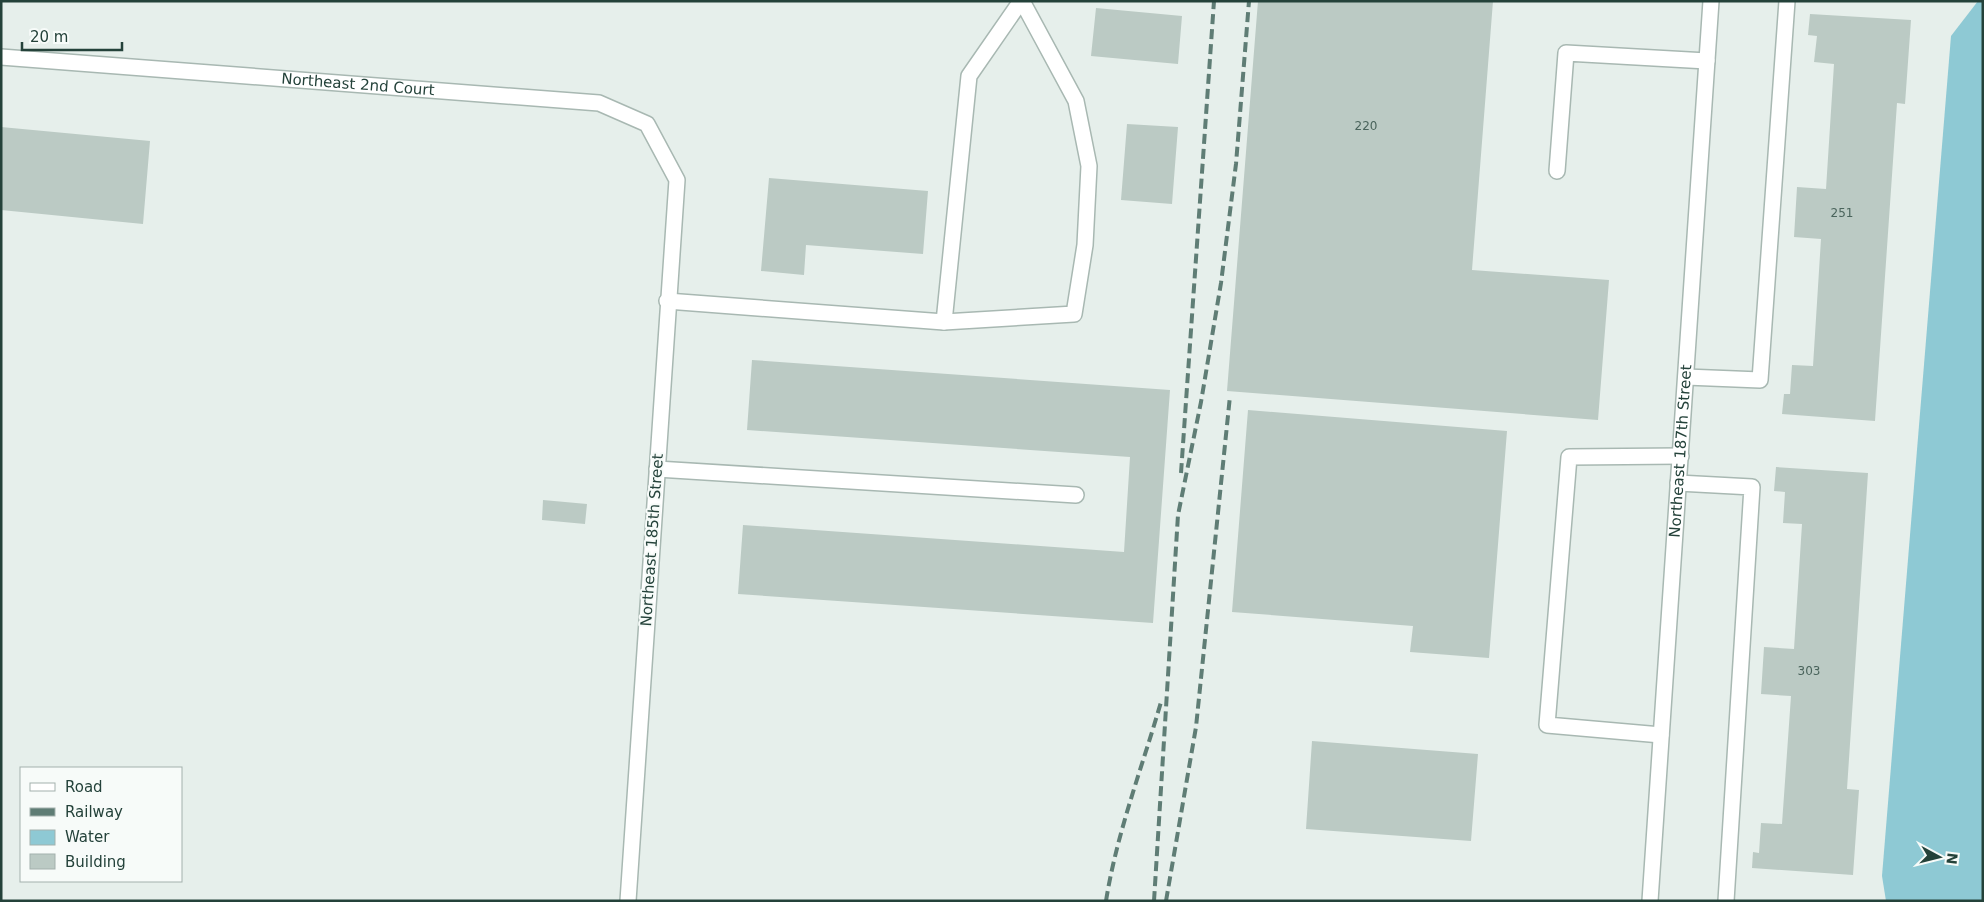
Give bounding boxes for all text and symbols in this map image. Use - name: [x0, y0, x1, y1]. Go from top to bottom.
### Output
- scale bar: [22, 20, 122, 52]
- text: 20 m: [30, 28, 68, 46]
- street label: Northeast 2nd Court: [281, 70, 435, 99]
- house number: 220: [1355, 119, 1377, 133]
- house number: 251: [1831, 206, 1853, 220]
- street label: Northeast 187th Street: [1666, 364, 1695, 538]
- street label: Northeast 185th Street: [637, 453, 667, 627]
- house number: 303: [1798, 664, 1820, 678]
- legend: [20, 767, 182, 882]
- text: Road: [65, 778, 103, 796]
- text: Railway: [65, 803, 123, 821]
- text: Water: [65, 828, 110, 846]
- north arrow: [1914, 832, 1964, 882]
- text: N: [1943, 852, 1961, 865]
- text: Building: [65, 853, 126, 871]

